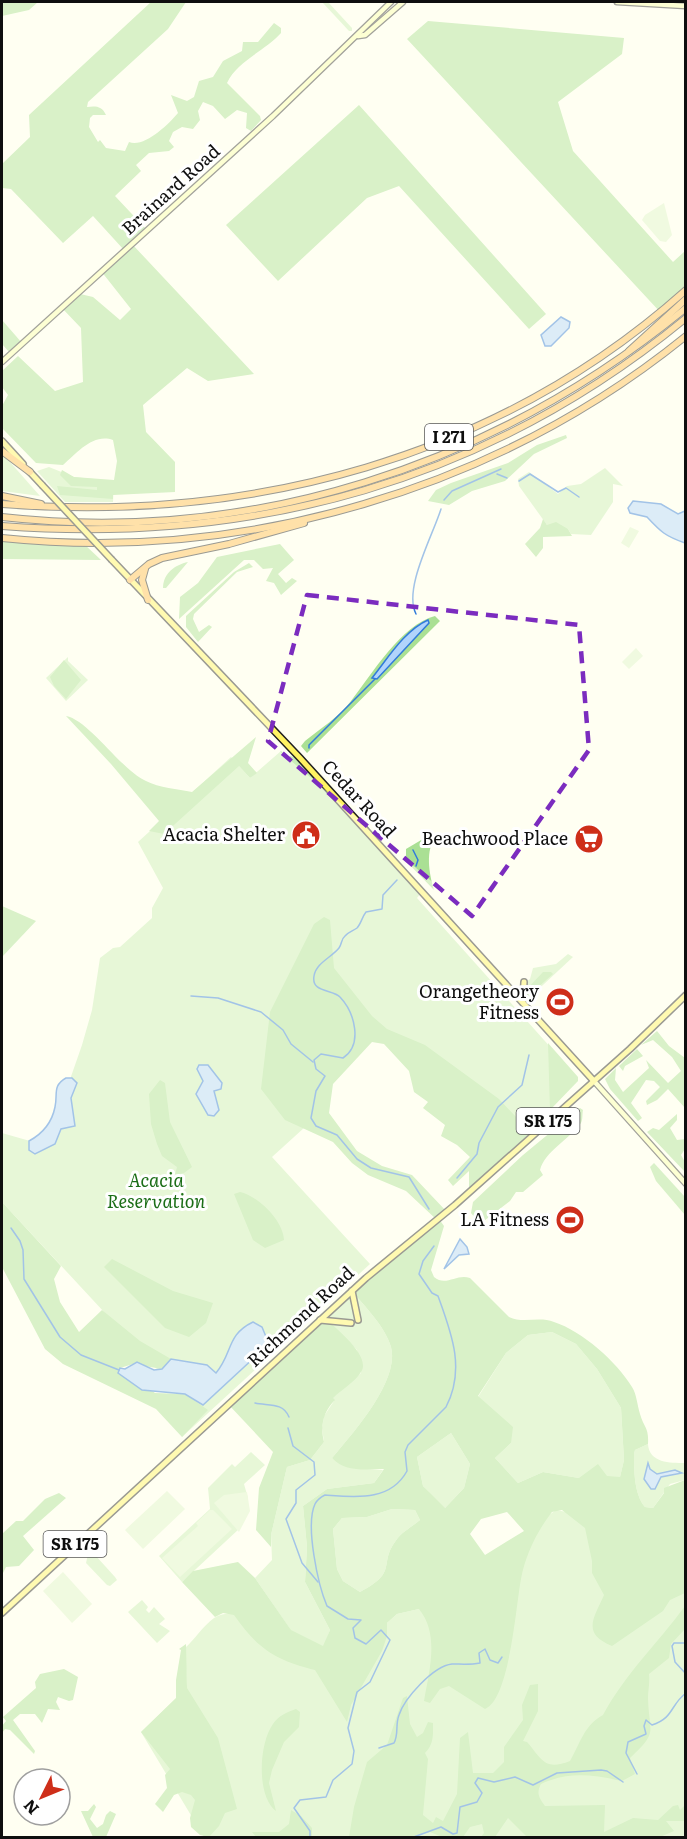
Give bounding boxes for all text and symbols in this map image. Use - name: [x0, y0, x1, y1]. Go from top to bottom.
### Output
- street label: Brainard Road: [115, 137, 225, 240]
- road number: I 271: [425, 424, 473, 450]
- street label: Cedar Road: [317, 753, 403, 843]
- public building icon: Acacia Shelter: [290, 819, 322, 851]
- place label: Acacia Shelter: [163, 820, 285, 847]
- supermarket icon: Beachwood Place: [573, 823, 605, 855]
- place label: Beachwood Place: [421, 824, 568, 851]
- place label: Orangetheory Fitness: [419, 977, 540, 1025]
- sports icon: Orangetheory Fitness: [544, 986, 576, 1018]
- road number: SR 175: [516, 1108, 580, 1134]
- park label: Acacia Reservation: [107, 1166, 206, 1214]
- sports icon: LA Fitness: [554, 1204, 586, 1236]
- place label: LA Fitness: [460, 1205, 549, 1232]
- street label: Richmond Road: [241, 1259, 359, 1373]
- road number: SR 175: [44, 1531, 106, 1557]
- north arrow: [12, 1767, 72, 1827]
- text: N: [17, 1795, 44, 1821]

